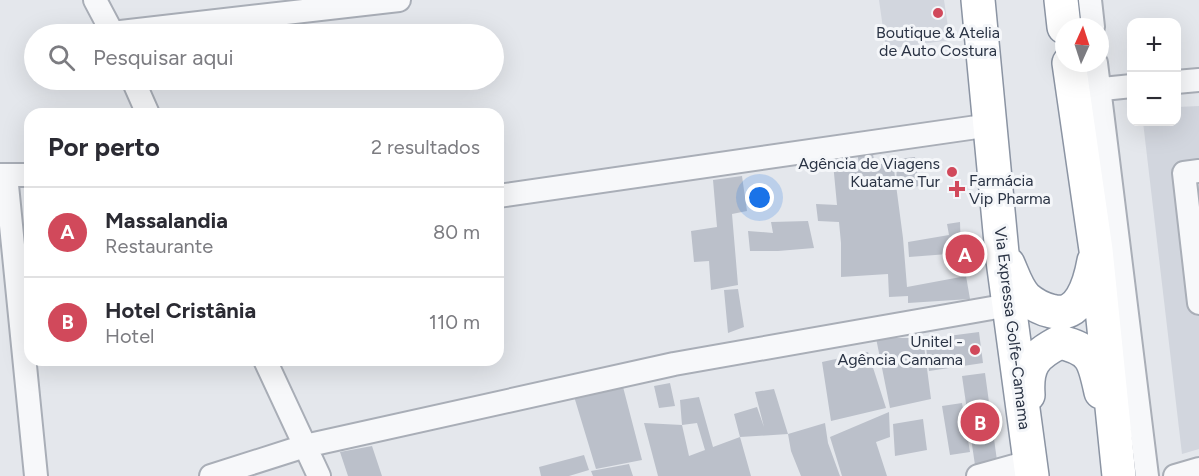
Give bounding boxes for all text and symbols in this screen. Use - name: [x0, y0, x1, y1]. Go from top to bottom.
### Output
- marker: Boutique & Atelia de Auto Costura: [931, 6, 945, 20]
- north arrow: [1055, 18, 1109, 72]
- map controls: [1127, 18, 1181, 126]
- button: +: [1127, 18, 1181, 72]
- place label: Boutique & Atelia de Auto Costura: [876, 23, 1000, 60]
- search box: [24, 24, 504, 90]
- icon: search: [45, 41, 78, 74]
- text: Pesquisar aqui: [93, 44, 234, 71]
- button: −: [1127, 72, 1181, 126]
- text: Por perto: [48, 131, 160, 163]
- text: 2 resultados: [371, 135, 480, 159]
- place label: Agência de Viagens Kuatame Tur: [798, 154, 941, 191]
- marker: Agência de Viagens Kuatame Tur: [945, 165, 959, 179]
- place label: Farmácia Vip Pharma: [969, 171, 1051, 208]
- marker: Farmácia Vip Pharma: [950, 182, 964, 196]
- your location: [745, 183, 774, 212]
- text: Massalandia: [105, 207, 228, 234]
- text: A: [60, 220, 75, 244]
- text: 80 m: [433, 220, 480, 244]
- street label: Via Expressa Golfe-Camama: [991, 226, 1034, 430]
- pin: A: [946, 232, 984, 276]
- text: Restaurante: [105, 234, 213, 258]
- text: Hotel Cristânia: [105, 297, 256, 324]
- text: B: [61, 310, 74, 334]
- text: 110 m: [429, 310, 480, 334]
- text: Hotel: [105, 324, 154, 348]
- place label: Unitel - Agência Camama: [837, 332, 963, 369]
- marker: Unitel - Agência Camama: [968, 343, 982, 357]
- pin: B: [960, 400, 1000, 444]

